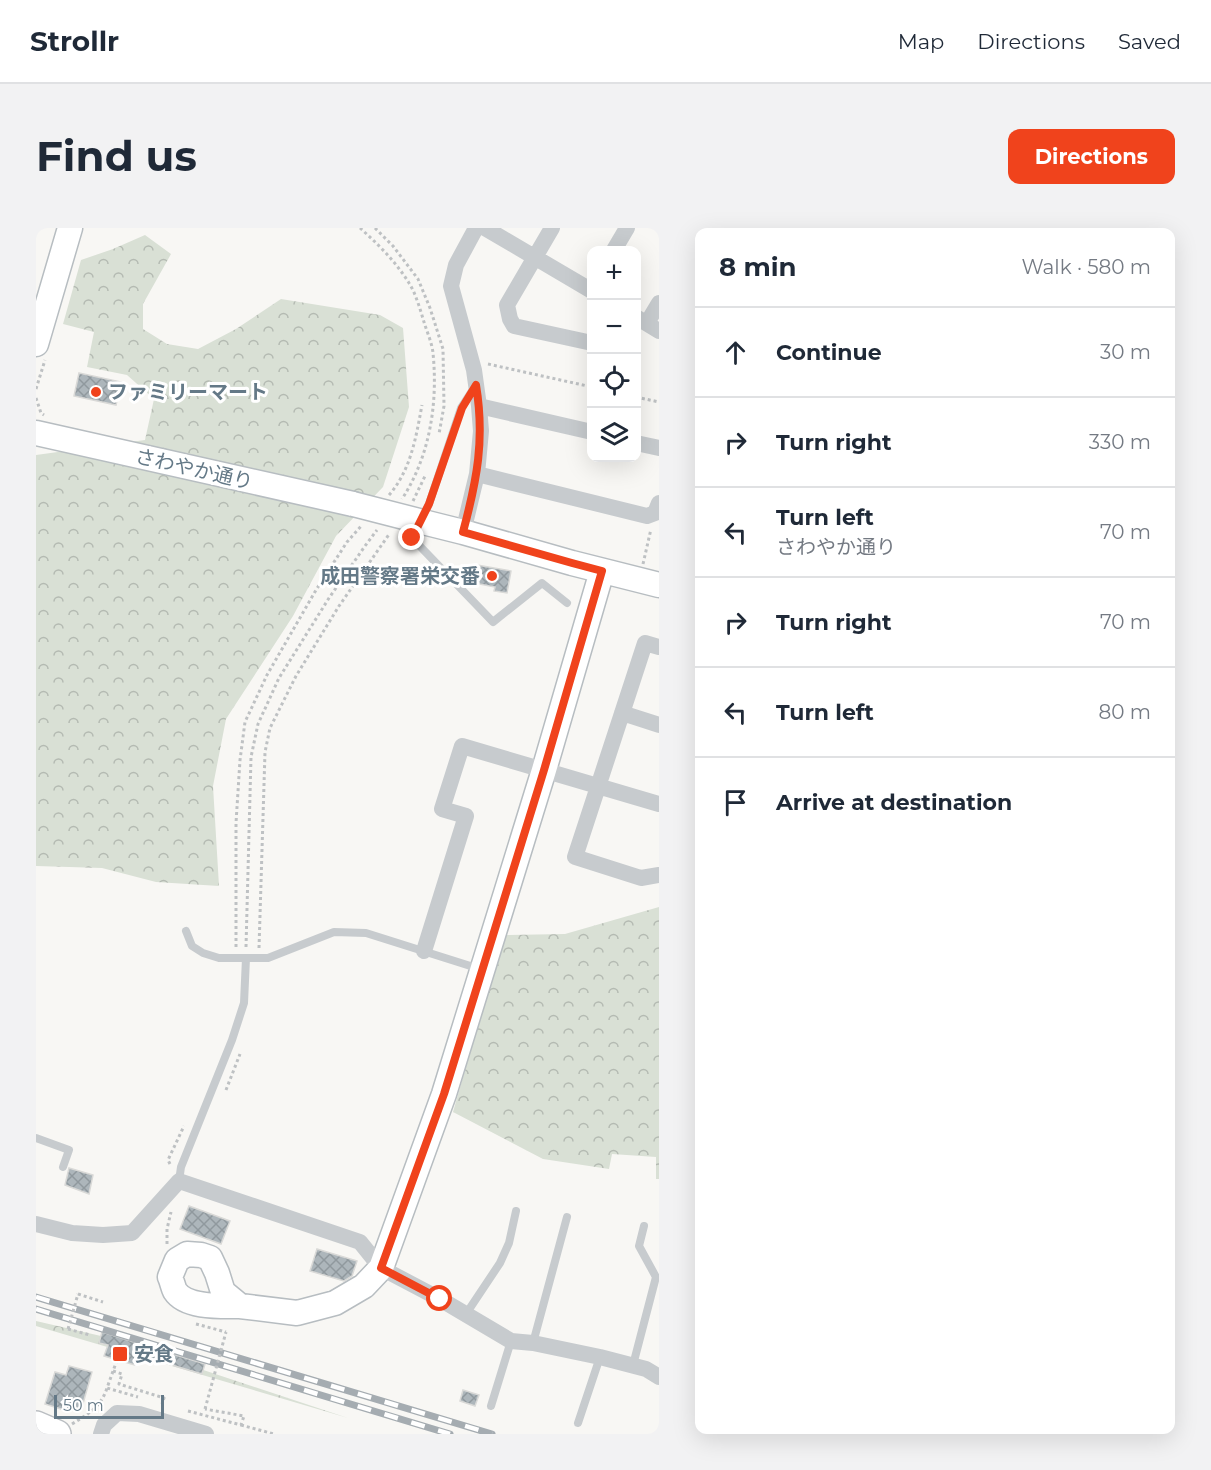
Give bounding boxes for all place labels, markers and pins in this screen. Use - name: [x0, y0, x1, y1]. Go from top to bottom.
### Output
- place label: ファミリーマート: [108, 380, 268, 404]
- marker: ファミリーマート: [89, 385, 103, 399]
- place label: 成田警察署栄交番: [320, 564, 480, 588]
- marker: 成田警察署栄交番: [485, 569, 499, 583]
- place label: 安食: [134, 1342, 174, 1366]
- marker: 安食: [111, 1345, 129, 1363]

